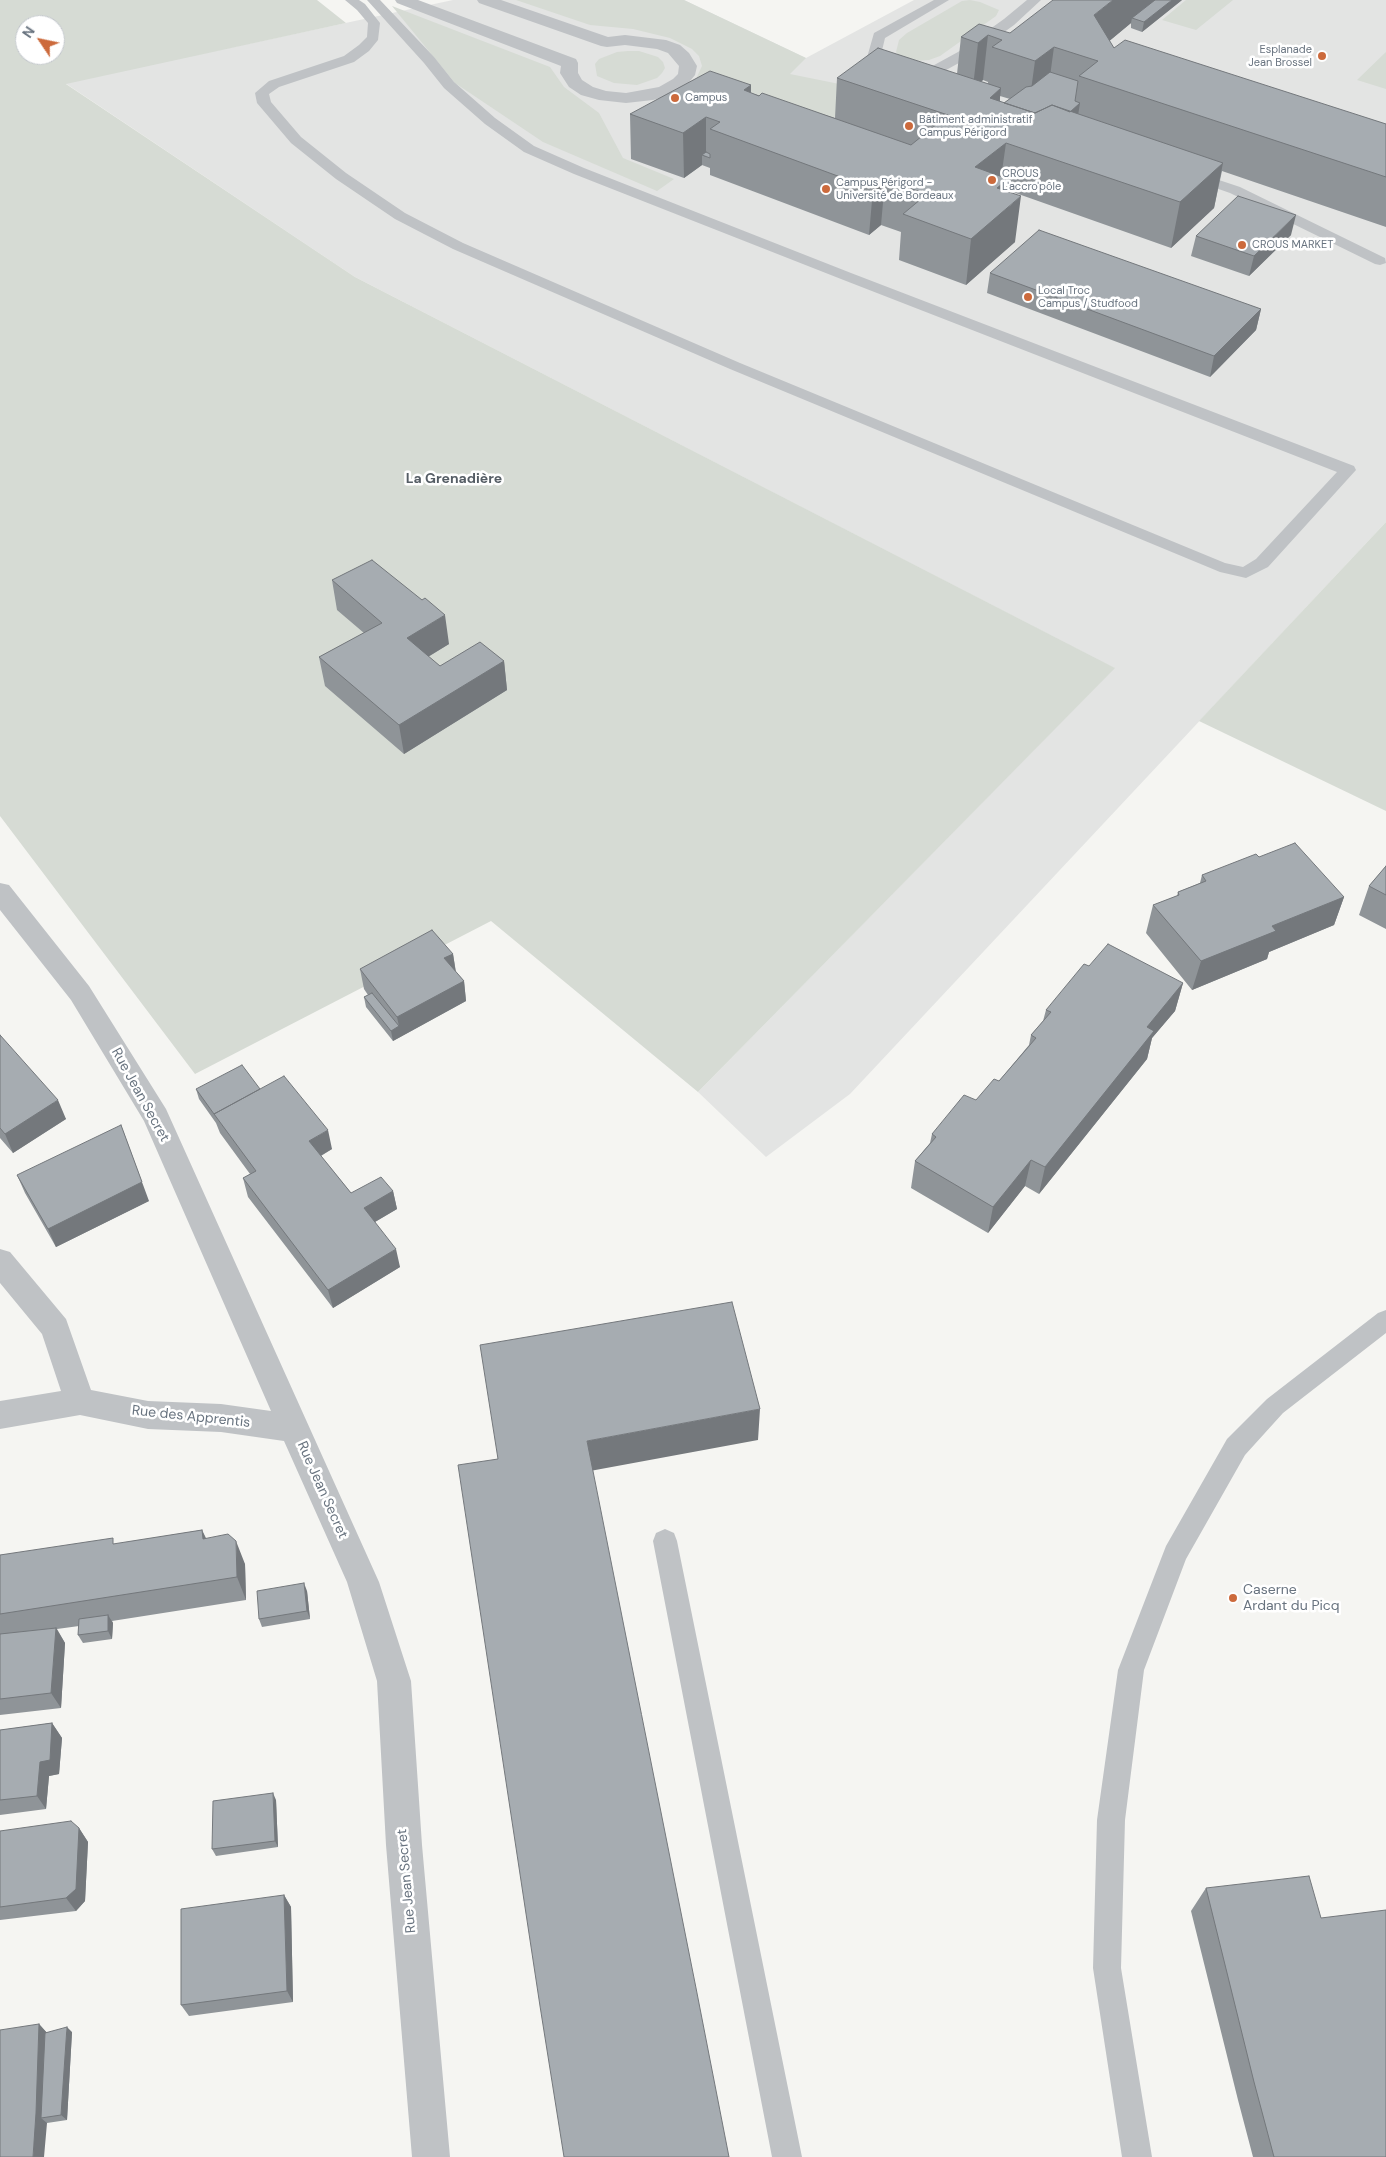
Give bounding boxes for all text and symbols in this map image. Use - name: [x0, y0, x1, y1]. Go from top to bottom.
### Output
- north arrow: [15, 15, 65, 65]
- text: N: [18, 23, 39, 41]
- place label: Esplanade Jean Brossel: [1248, 43, 1312, 69]
- marker: Esplanade Jean Brossel: [1316, 50, 1328, 62]
- place label: Campus: [685, 91, 727, 105]
- marker: Campus: [669, 92, 681, 104]
- place label: Bâtiment administratif Campus Périgord: [919, 113, 1032, 139]
- marker: Bâtiment administratif Campus Périgord: [903, 120, 915, 132]
- place label: CROUS L'accro'pôle: [1002, 167, 1061, 193]
- marker: CROUS L'accro'pôle: [986, 174, 998, 186]
- place label: Campus Périgord - Université de Bordeaux: [836, 176, 953, 202]
- marker: Campus Périgord - Université de Bordeaux: [820, 183, 832, 195]
- place label: CROUS MARKET: [1252, 238, 1333, 252]
- marker: CROUS MARKET: [1236, 239, 1248, 251]
- place label: Local Troc Campus / Studfood: [1038, 284, 1138, 310]
- marker: Local Troc Campus / Studfood: [1022, 291, 1034, 303]
- district label: La Grenadière: [406, 471, 502, 487]
- street label: Rue Jean Secret: [107, 1045, 173, 1145]
- street label: Rue des Apprentis: [131, 1402, 251, 1432]
- street label: Rue Jean Secret: [293, 1439, 351, 1541]
- place label: Caserne Ardant du Picq: [1243, 1582, 1340, 1614]
- marker: Caserne Ardant du Picq: [1227, 1592, 1239, 1604]
- street label: Rue Jean Secret: [394, 1828, 420, 1934]

